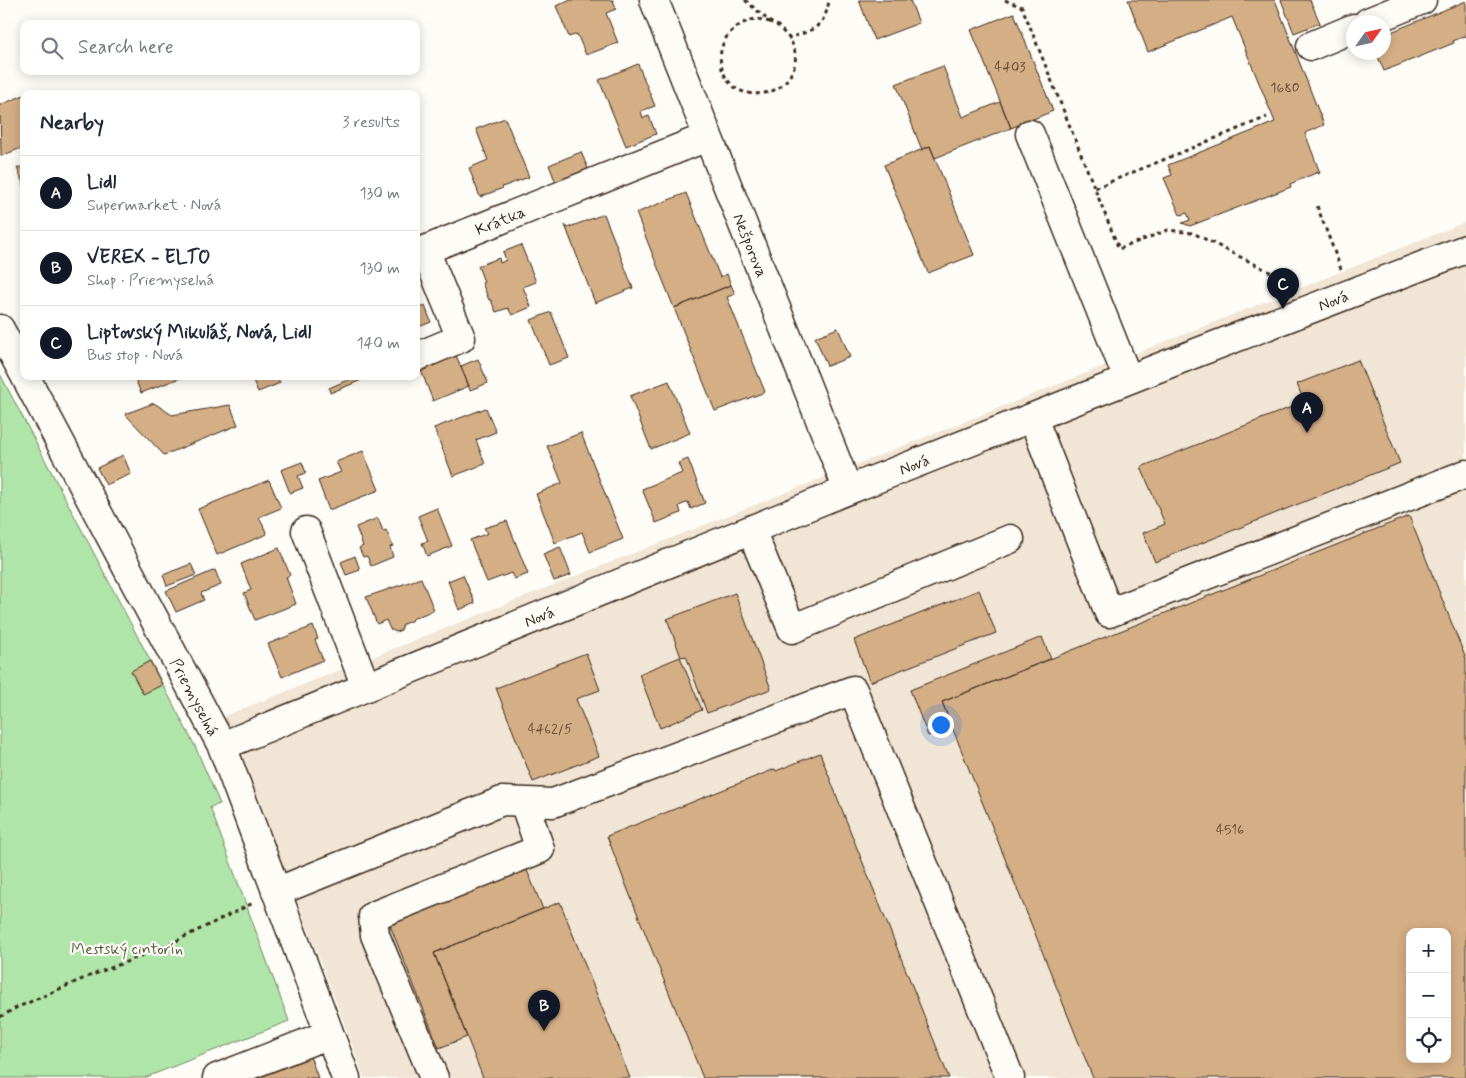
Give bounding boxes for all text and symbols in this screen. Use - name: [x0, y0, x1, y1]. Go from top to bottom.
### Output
- north arrow: [1346, 15, 1391, 60]
- search box: [20, 20, 420, 75]
- icon: search: [38, 34, 66, 62]
- text: Search here: [78, 35, 174, 60]
- house number: 4403: [994, 58, 1026, 76]
- house number: 1680: [1270, 79, 1300, 97]
- text: Nearby: [40, 109, 104, 137]
- text: 3 results: [342, 112, 400, 133]
- text: Lidl: [87, 170, 116, 195]
- text: A: [51, 183, 61, 204]
- text: 130 m: [359, 183, 400, 204]
- text: Supermarket · Nová: [87, 195, 221, 216]
- street label: Krátka: [472, 202, 529, 241]
- street label: Nešporova: [727, 211, 772, 281]
- text: VEREX - ELTO: [87, 245, 211, 270]
- text: B: [51, 258, 61, 279]
- text: 130 m: [359, 258, 400, 279]
- pin: C: [1267, 268, 1299, 309]
- text: Shop · Priemyselná: [87, 270, 214, 291]
- street label: Nová: [1315, 286, 1352, 317]
- text: Liptovský Mikuláš, Nová, Lidl: [87, 320, 311, 345]
- text: C: [50, 333, 62, 354]
- text: 140 m: [356, 333, 400, 354]
- text: Bus stop · Nová: [87, 345, 183, 366]
- pin: A: [1291, 392, 1323, 433]
- street label: Nová: [896, 450, 933, 481]
- street label: Nová: [521, 602, 558, 633]
- street label: Priemyselná: [164, 655, 223, 740]
- your location: [928, 712, 954, 738]
- house number: 4462/5: [528, 720, 572, 738]
- house number: 4516: [1216, 821, 1244, 839]
- map controls: [1406, 928, 1451, 1063]
- button: +: [1406, 928, 1451, 973]
- park label: Mestský cintorín: [71, 939, 183, 960]
- button: −: [1406, 973, 1451, 1018]
- pin: B: [528, 990, 560, 1031]
- button: locate: [1406, 1018, 1451, 1063]

